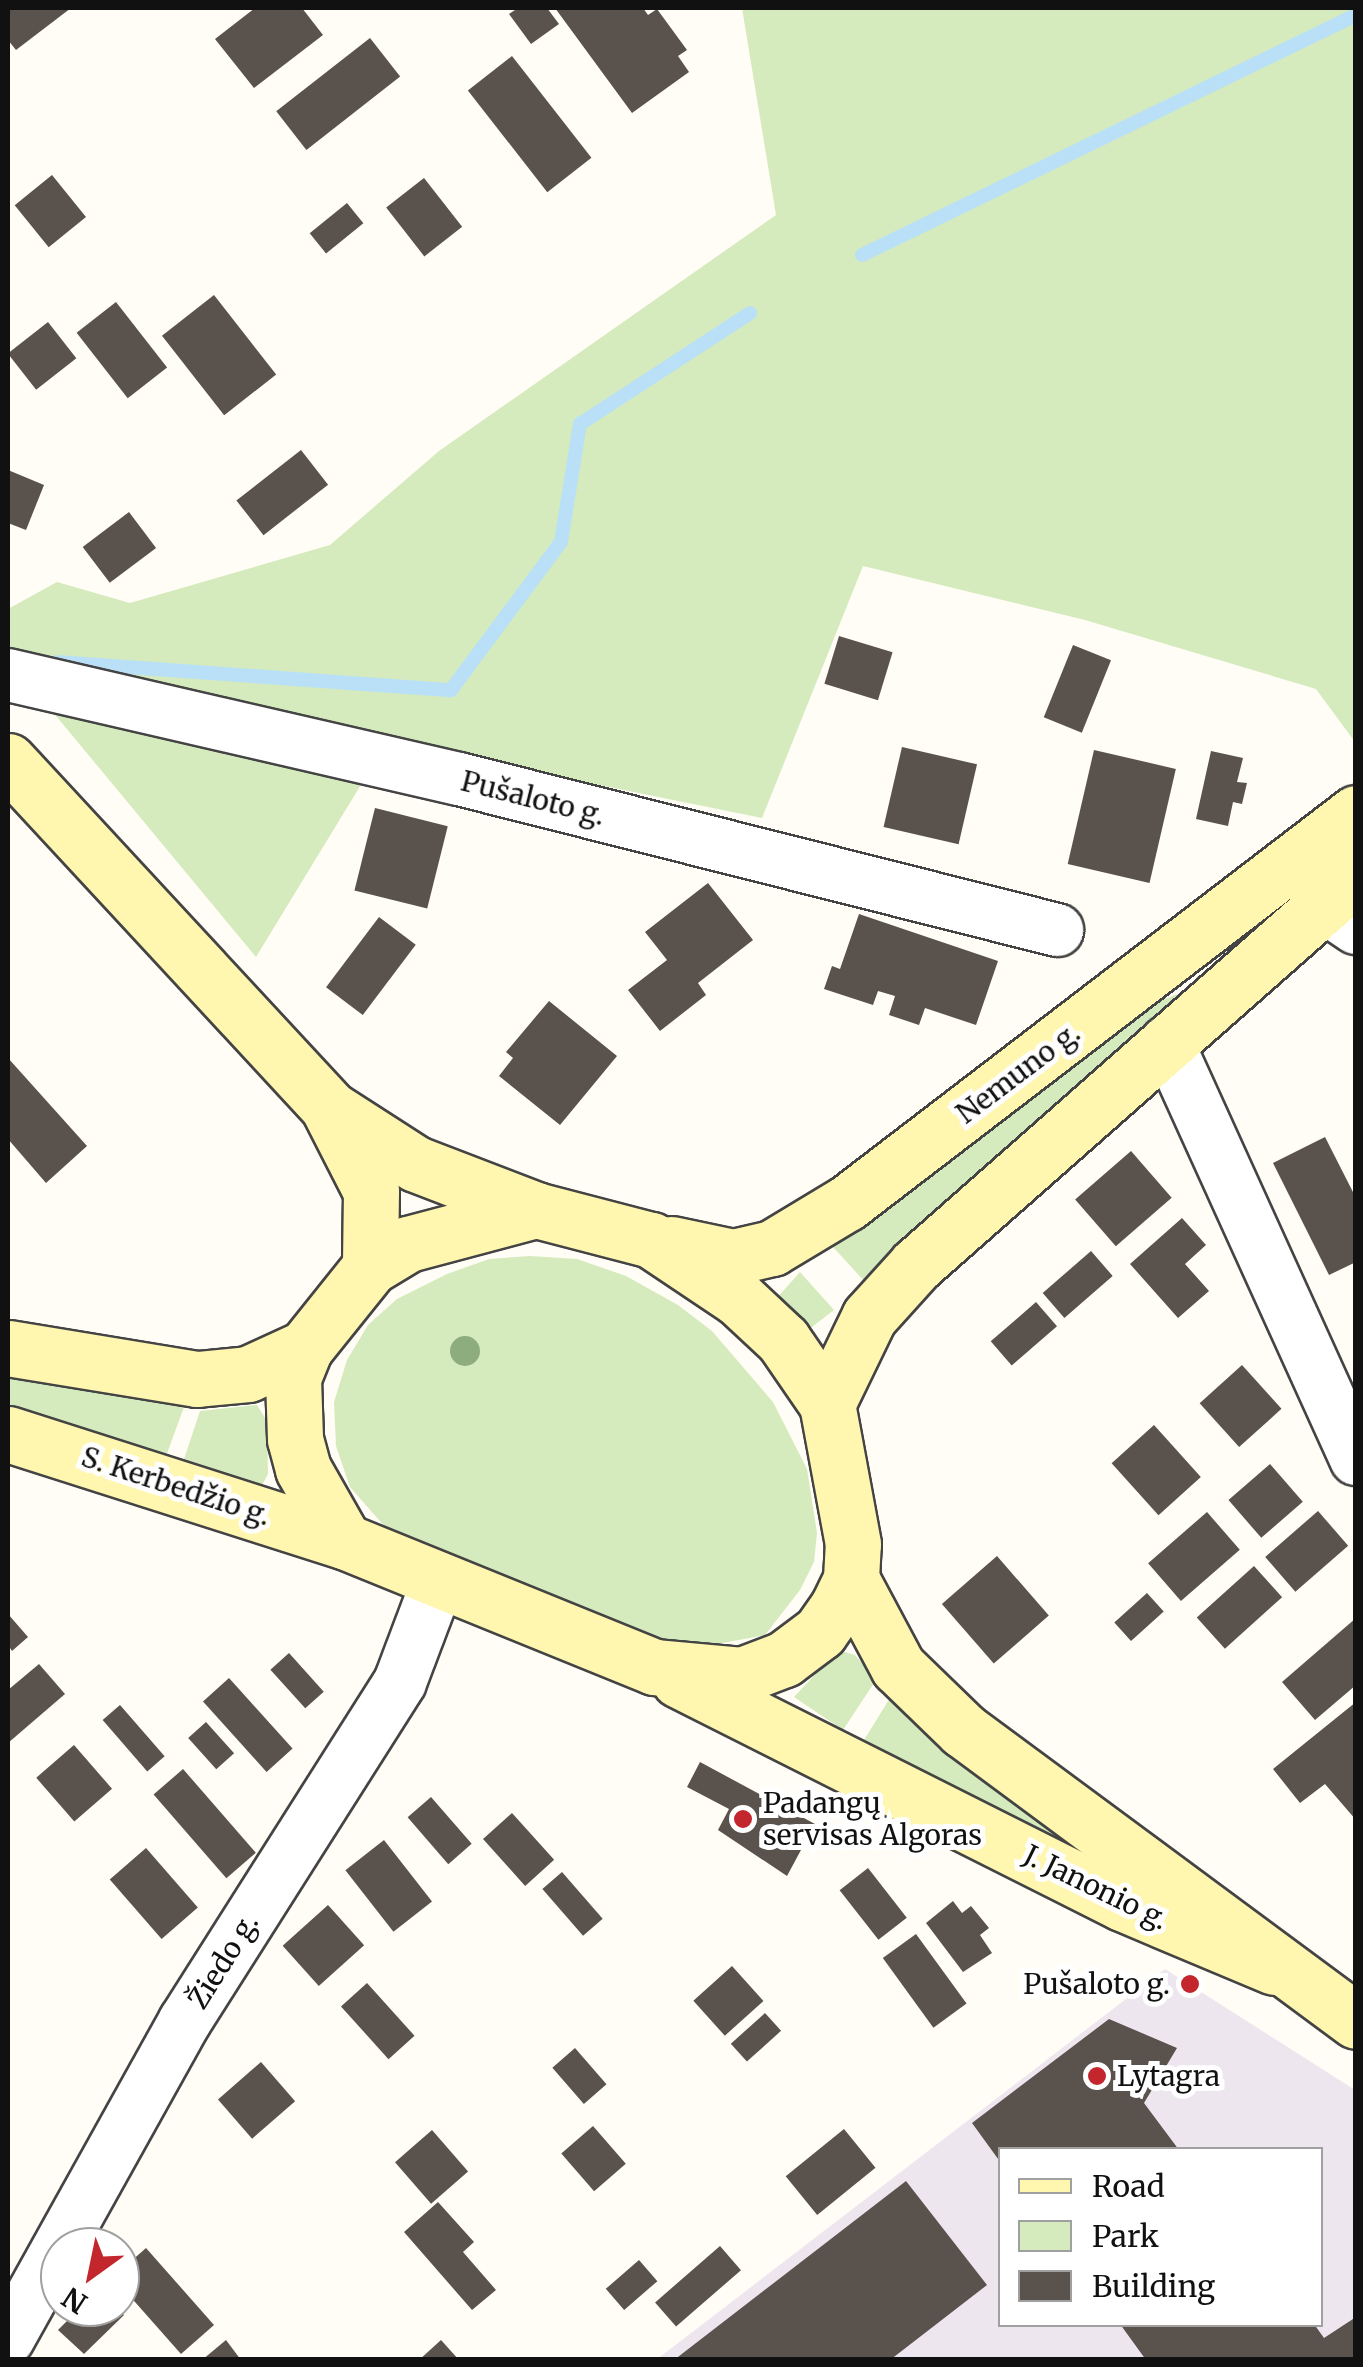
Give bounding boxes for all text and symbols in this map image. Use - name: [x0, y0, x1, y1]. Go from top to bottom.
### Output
- street label: Pušaloto g.: [458, 764, 608, 832]
- street label: Nemuno g.: [950, 1016, 1086, 1130]
- street label: S. Kerbedžio g.: [77, 1440, 275, 1532]
- place label: Padangų servisas Algoras: [763, 1786, 982, 1852]
- marker: Padangų servisas Algoras: [732, 1808, 754, 1830]
- street label: J. Janonio g.: [1019, 1838, 1173, 1936]
- street label: Žiedo g.: [181, 1907, 265, 2015]
- place label: Pušaloto g.: [1023, 1967, 1170, 2001]
- marker: Pušaloto g.: [1179, 1973, 1201, 1995]
- place label: Lytagra: [1117, 2059, 1220, 2093]
- marker: Lytagra: [1086, 2065, 1108, 2087]
- legend: [998, 2147, 1323, 2327]
- text: Road: [1092, 2167, 1165, 2205]
- text: Park: [1092, 2217, 1159, 2255]
- north arrow: [40, 2227, 140, 2327]
- text: Building: [1092, 2267, 1215, 2305]
- text: N: [56, 2279, 94, 2322]

